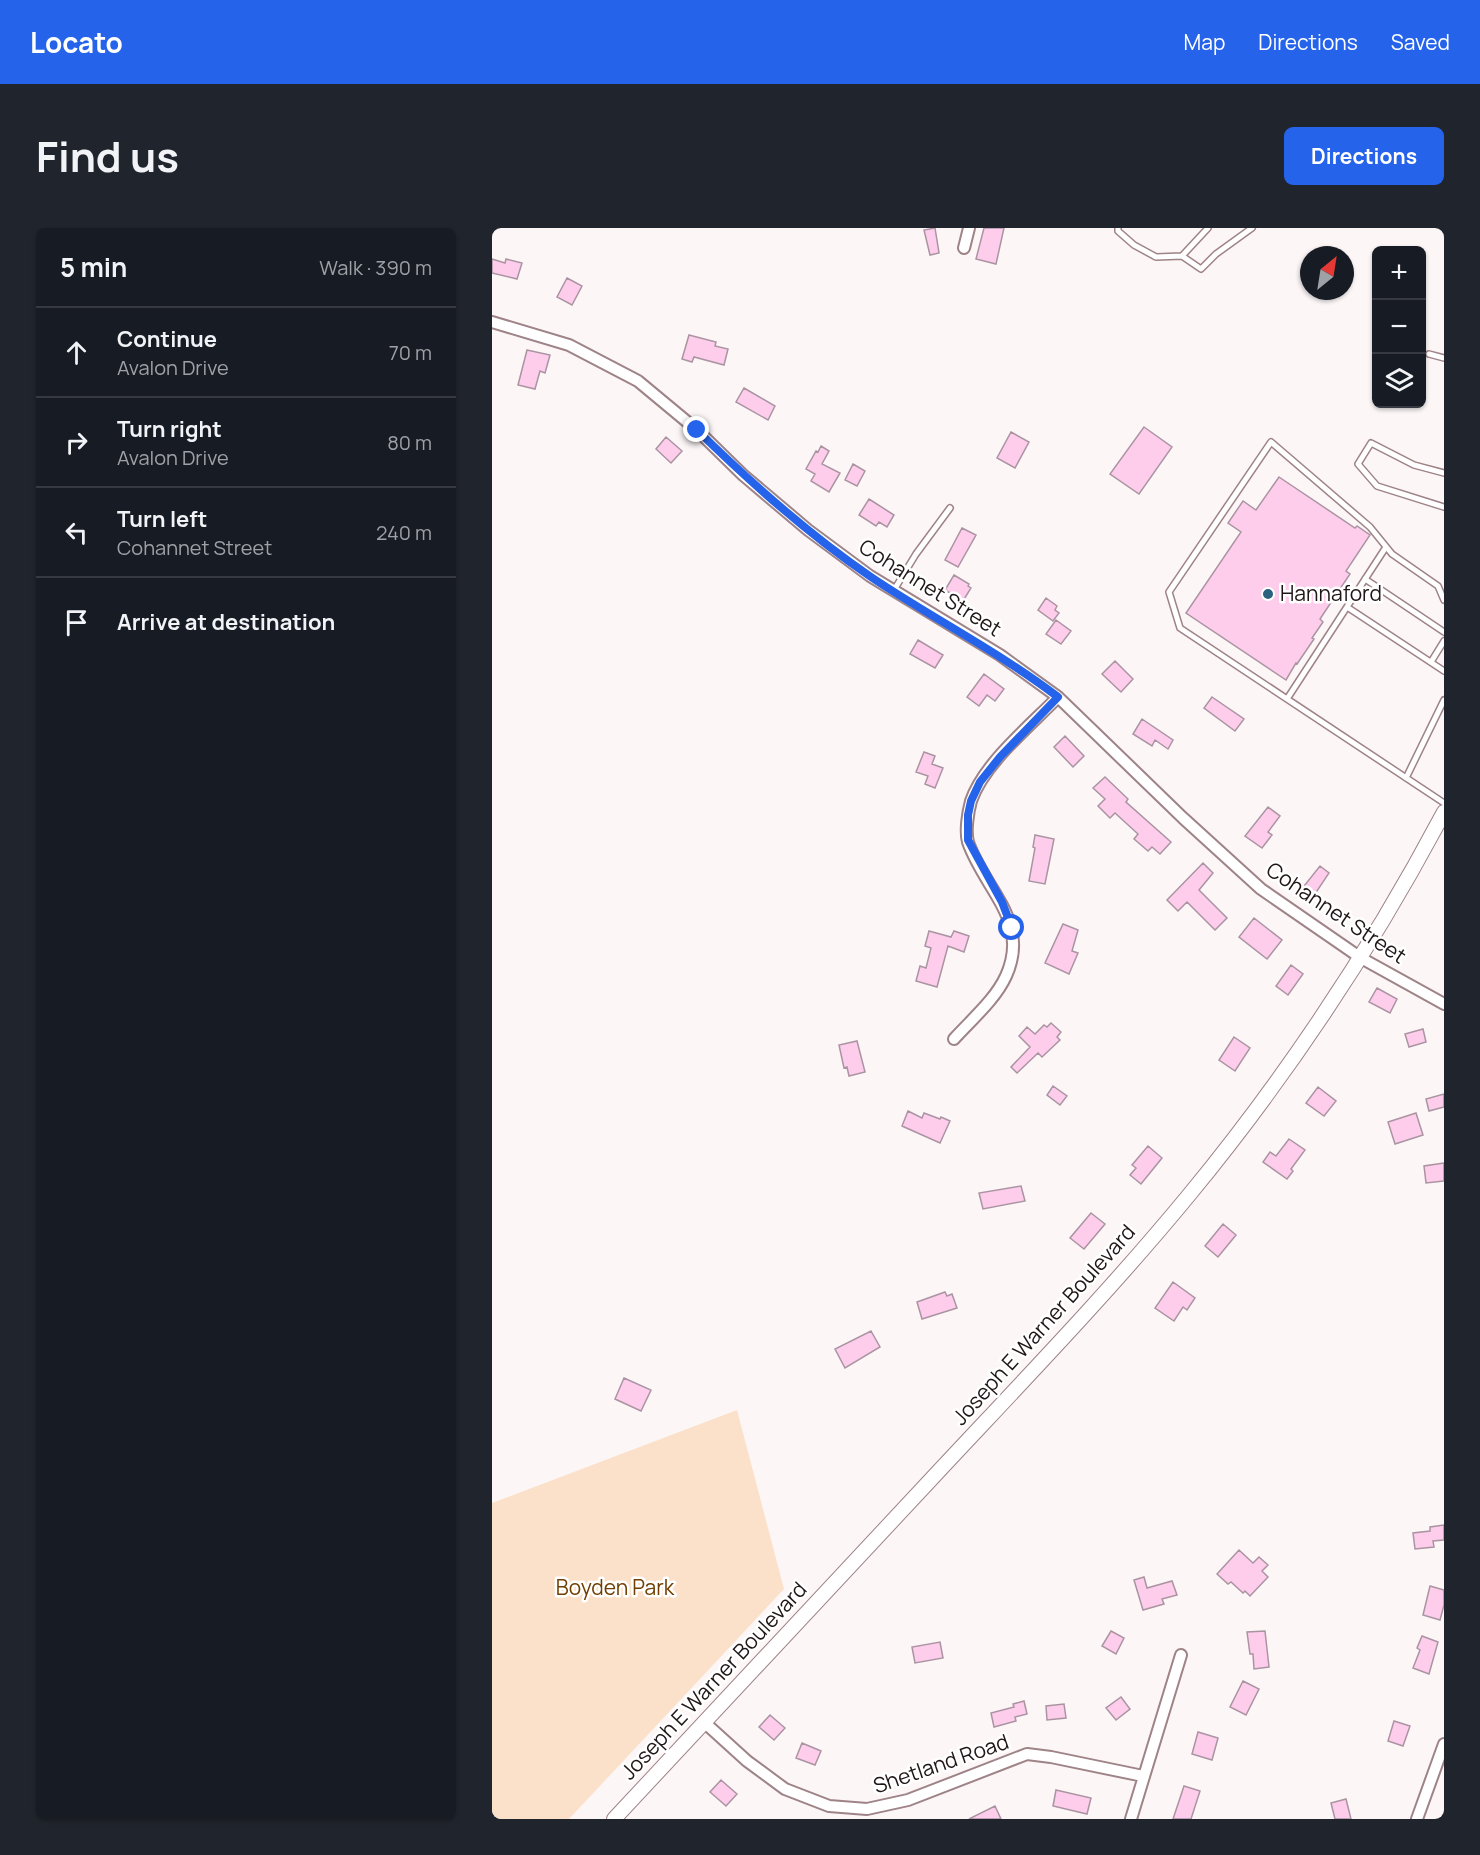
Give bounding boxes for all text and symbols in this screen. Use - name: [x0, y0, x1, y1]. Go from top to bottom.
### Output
- text: Locato: [30, 23, 123, 61]
- text: Map: [1184, 28, 1225, 56]
- text: Directions: [1258, 28, 1358, 56]
- text: Saved: [1391, 28, 1450, 56]
- text: Find us: [36, 127, 179, 185]
- button: Directions: [1284, 127, 1444, 185]
- north arrow: [1300, 246, 1354, 300]
- map controls: [1372, 246, 1426, 408]
- button: +: [1372, 246, 1426, 300]
- text: 5 min: [60, 249, 127, 285]
- text: Walk · 390 m: [319, 254, 432, 281]
- button: −: [1372, 300, 1426, 354]
- text: Continue: [117, 324, 217, 354]
- icon: ahead: [60, 336, 93, 369]
- text: 70 m: [389, 339, 432, 366]
- text: Avalon Drive: [117, 354, 229, 381]
- button: layers: [1372, 354, 1426, 408]
- text: Turn right: [117, 414, 222, 444]
- route end: [683, 416, 709, 442]
- icon: right: [60, 426, 93, 459]
- text: 80 m: [387, 429, 432, 456]
- text: Avalon Drive: [117, 444, 229, 471]
- text: Turn left: [117, 504, 207, 534]
- icon: left: [60, 516, 93, 549]
- text: 240 m: [376, 519, 432, 546]
- street label: Cohannet Street: [854, 532, 1007, 642]
- text: Cohannet Street: [117, 534, 272, 561]
- place label: Hannaford: [1280, 579, 1382, 607]
- marker: Hannaford: [1261, 587, 1275, 601]
- icon: arrive: [60, 606, 93, 639]
- text: Arrive at destination: [117, 607, 335, 637]
- street label: Cohannet Street: [1261, 855, 1412, 969]
- route start: [998, 914, 1024, 940]
- street label: Joseph E Warner Boulevard: [946, 1218, 1141, 1431]
- park label: Boyden Park: [556, 1573, 675, 1601]
- street label: Joseph E Warner Boulevard: [614, 1575, 812, 1785]
- street label: Shetland Road: [869, 1727, 1012, 1799]

